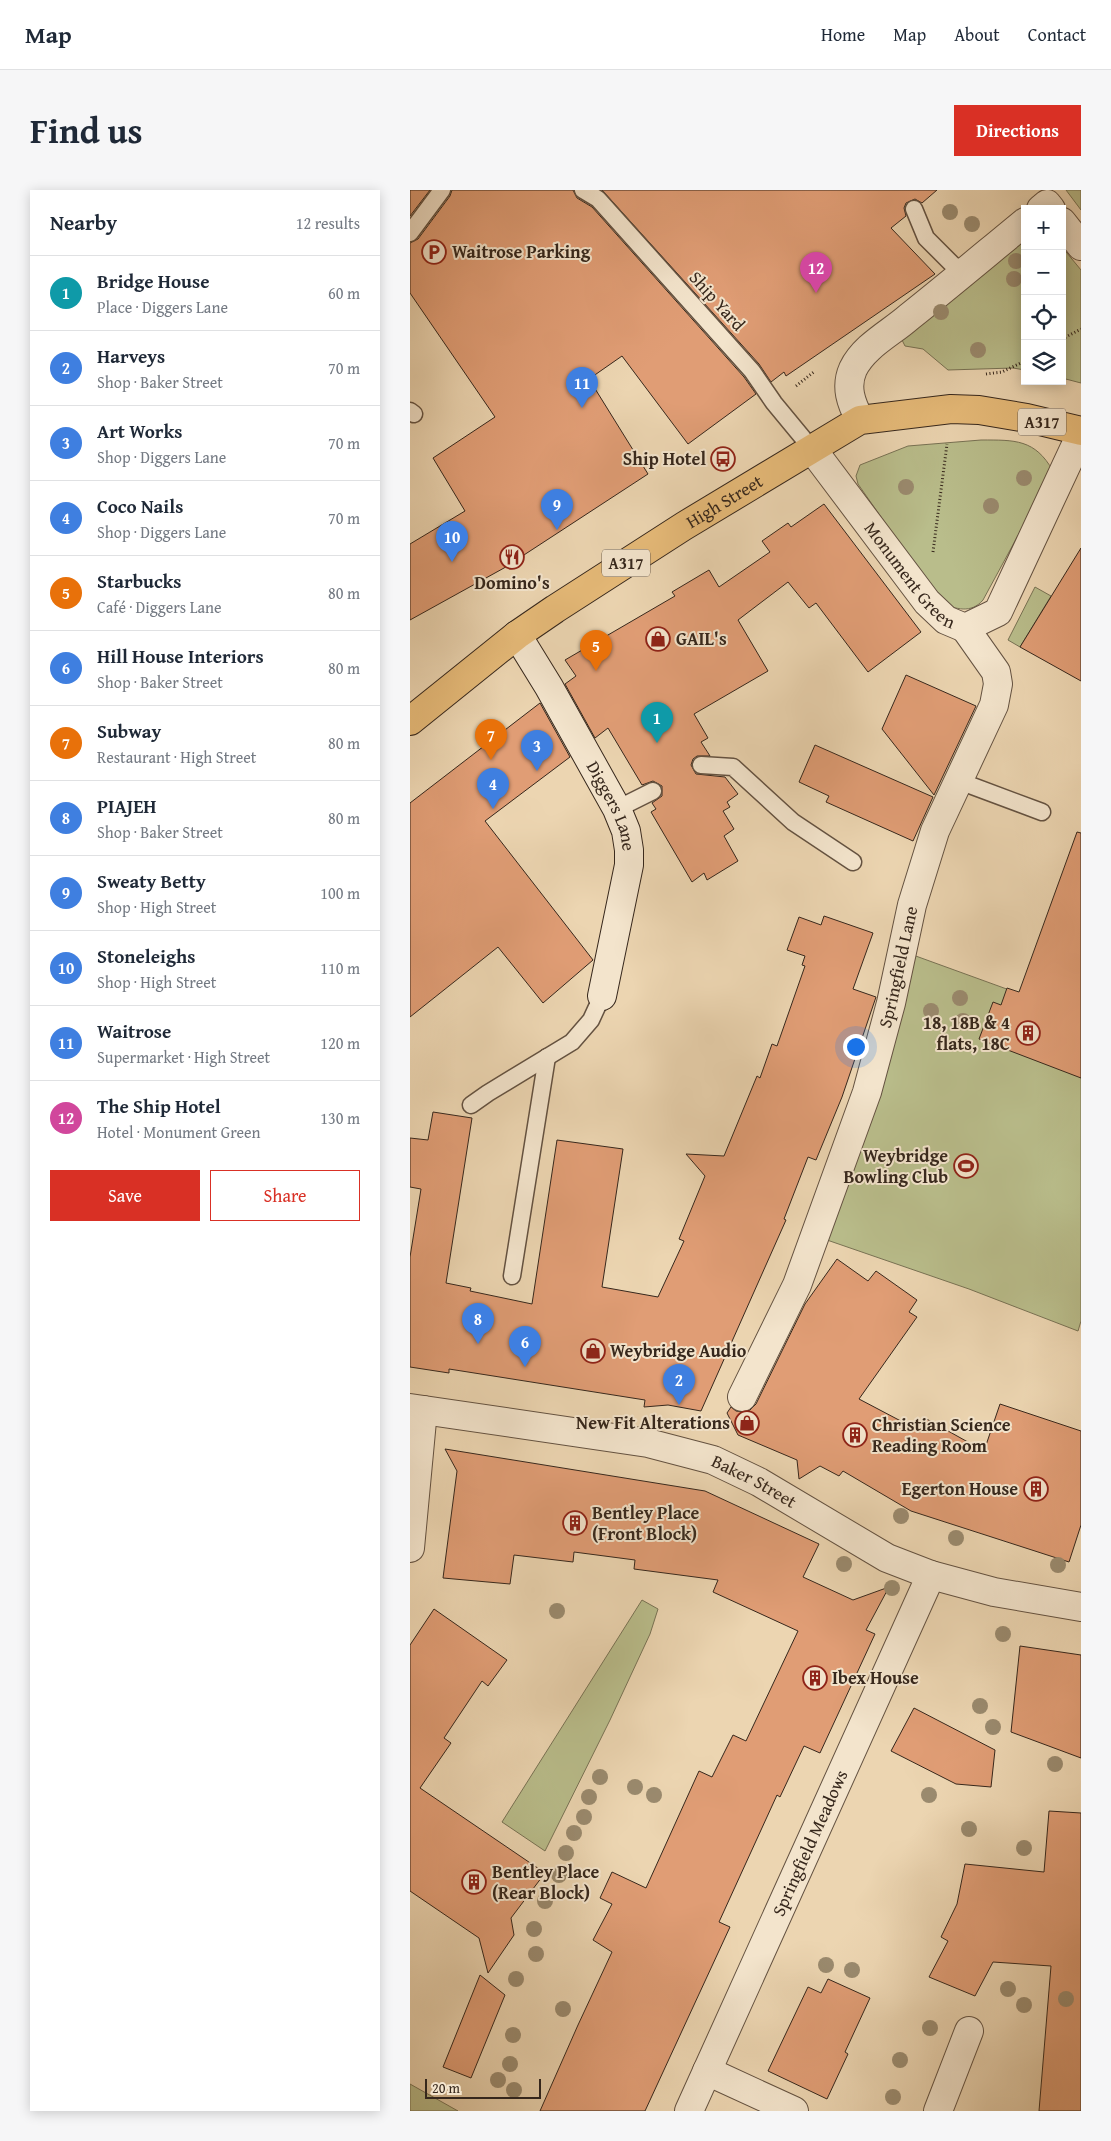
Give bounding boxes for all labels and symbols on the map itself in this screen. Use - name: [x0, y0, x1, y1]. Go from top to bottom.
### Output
- place label: Waitrose Parking: [452, 238, 591, 265]
- parking icon: Waitrose Parking: [421, 239, 447, 265]
- pin: 12: [800, 252, 832, 293]
- street label: Ship Yard: [683, 265, 752, 337]
- pin: 11: [566, 367, 598, 408]
- road number: A317: [1018, 408, 1066, 436]
- place label: Ship Hotel: [623, 445, 706, 472]
- bus stop icon: Ship Hotel: [710, 446, 736, 472]
- street label: High Street: [681, 467, 768, 535]
- pin: 9: [541, 489, 573, 530]
- street label: Monument Green: [858, 516, 959, 635]
- pin: 10: [436, 521, 468, 562]
- restaurant icon: Domino's: [499, 544, 525, 570]
- road number: A317: [602, 549, 650, 576]
- place label: Domino's: [474, 569, 550, 596]
- place label: GAIL's: [676, 625, 727, 652]
- shop icon: GAIL's: [645, 626, 671, 652]
- pin: 5: [580, 630, 612, 671]
- pin: 1: [641, 702, 673, 743]
- pin: 7: [475, 719, 507, 760]
- pin: 3: [521, 730, 553, 771]
- street label: Diggers Lane: [580, 756, 643, 853]
- pin: 4: [477, 768, 509, 809]
- street label: Springfield Lane: [871, 904, 924, 1031]
- place label: 18, 18B & 4 flats, 18C: [923, 1009, 1010, 1057]
- building icon: 18, 18B & 4 flats, 18C: [1015, 1020, 1041, 1046]
- your location: [843, 1034, 869, 1060]
- place label: Weybridge Bowling Club: [843, 1142, 948, 1190]
- sports icon: Weybridge Bowling Club: [953, 1153, 979, 1179]
- pin: 8: [462, 1303, 494, 1344]
- pin: 6: [509, 1326, 541, 1367]
- place label: Weybridge Audio: [610, 1337, 747, 1364]
- shop icon: Weybridge Audio: [580, 1338, 606, 1364]
- pin: 2: [663, 1364, 695, 1405]
- place label: New Fit Alterations: [576, 1409, 730, 1436]
- shop icon: New Fit Alterations: [734, 1410, 760, 1436]
- place label: Christian Science Reading Room: [872, 1411, 1011, 1459]
- building icon: Christian Science Reading Room: [842, 1422, 868, 1448]
- street label: Baker Street: [707, 1447, 803, 1515]
- place label: Egerton House: [902, 1475, 1018, 1502]
- building icon: Egerton House: [1023, 1476, 1049, 1502]
- place label: Bentley Place (Front Block): [592, 1499, 700, 1547]
- building icon: Bentley Place (Front Block): [562, 1510, 588, 1536]
- place label: Ibex House: [832, 1664, 919, 1691]
- building icon: Ibex House: [802, 1665, 828, 1691]
- street label: Springfield Meadows: [765, 1765, 854, 1920]
- place label: Bentley Place (Rear Block): [492, 1858, 600, 1906]
- building icon: Bentley Place (Rear Block): [461, 1869, 487, 1895]
- scale bar: [425, 2076, 541, 2099]

